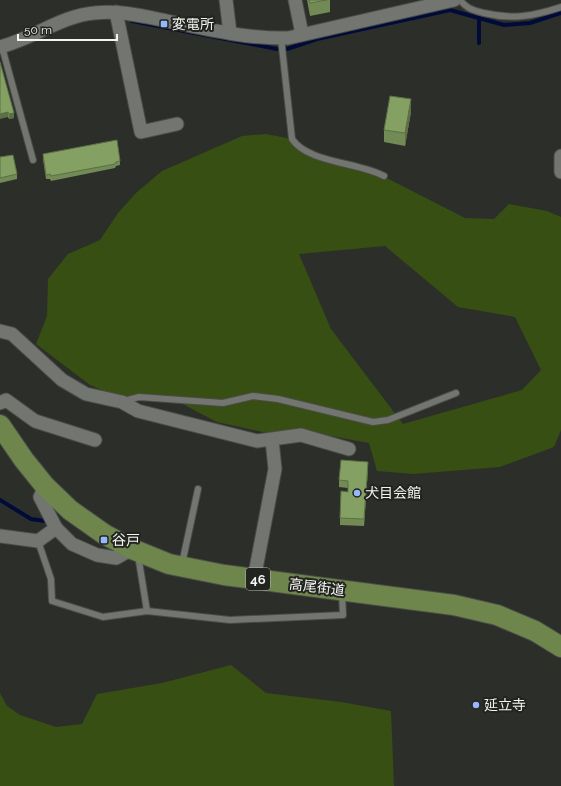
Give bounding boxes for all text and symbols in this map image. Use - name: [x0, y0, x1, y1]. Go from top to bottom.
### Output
- scale bar: [18, 16, 117, 42]
- place label: 変電所: [172, 16, 214, 32]
- marker: 変電所: [159, 19, 169, 29]
- text: 50 m: [24, 23, 52, 37]
- place label: 犬目会館: [365, 485, 421, 501]
- marker: 犬目会館: [352, 488, 362, 498]
- place label: 谷戸: [112, 532, 140, 548]
- marker: 谷戸: [99, 535, 109, 545]
- road number: 46: [246, 568, 270, 590]
- street label: 高尾街道: [288, 576, 346, 598]
- place label: 延立寺: [484, 697, 526, 713]
- marker: 延立寺: [471, 700, 481, 710]

